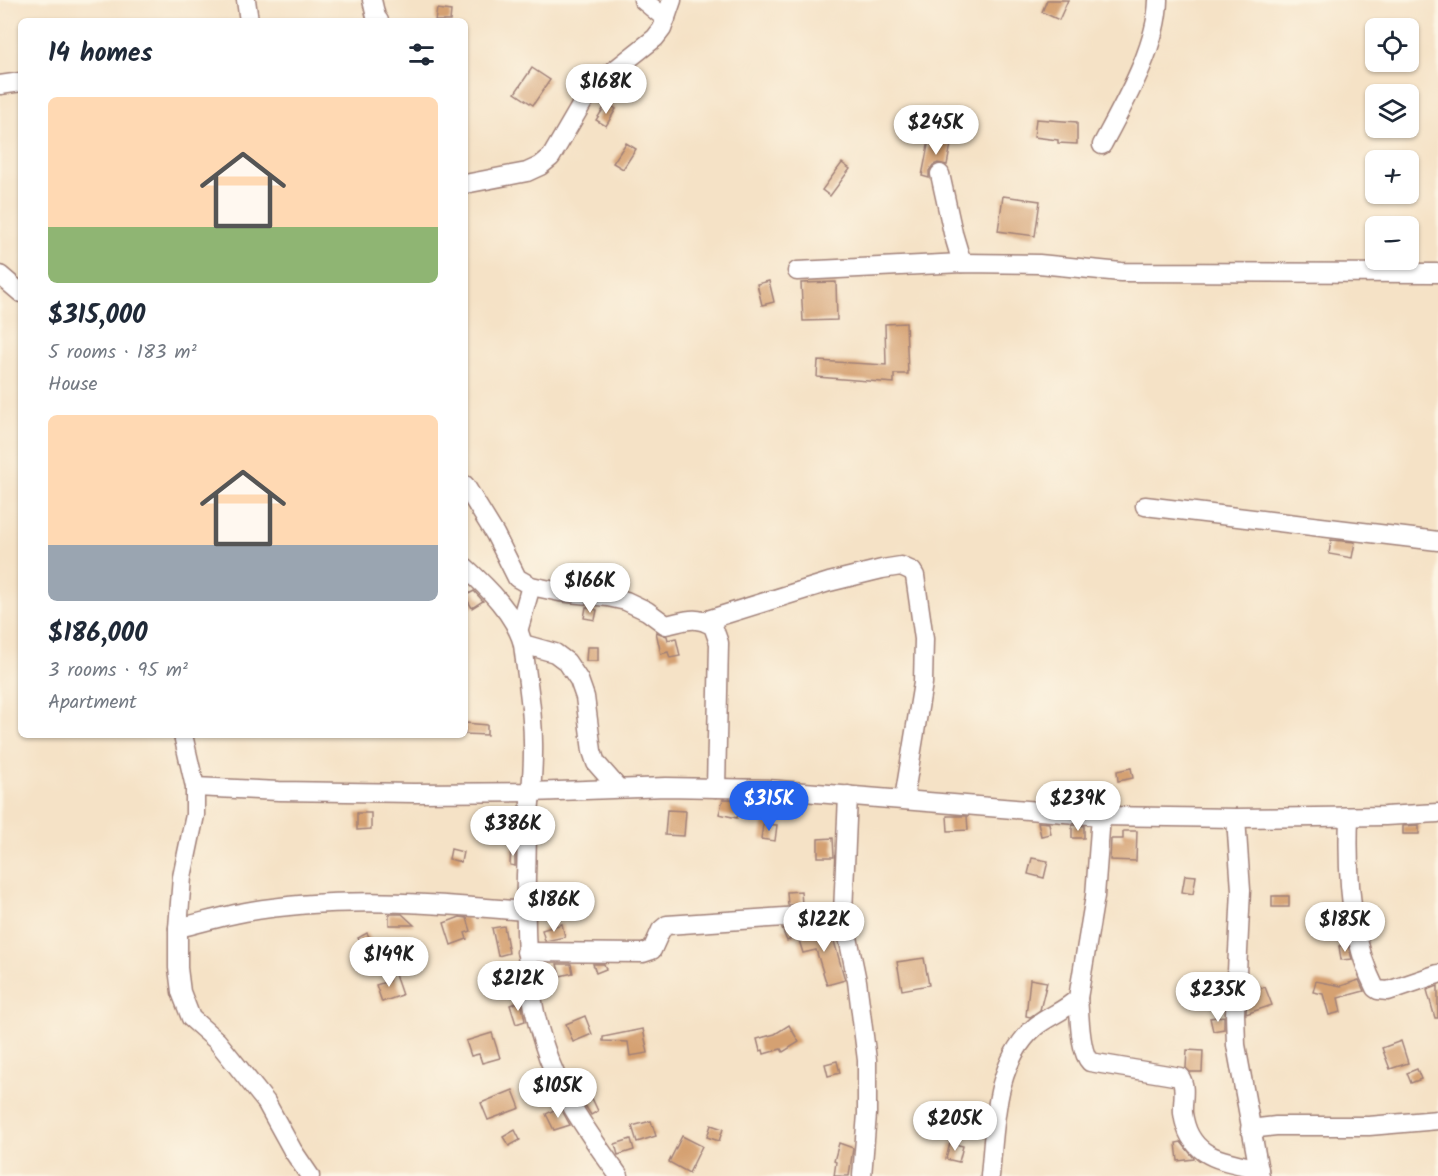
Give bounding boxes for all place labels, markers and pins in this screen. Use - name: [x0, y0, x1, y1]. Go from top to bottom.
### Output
- pin: $168K: [564, 64, 648, 115]
- pin: $245K: [894, 105, 978, 156]
- pin: $166K: [548, 563, 632, 614]
- pin: $315K: [727, 781, 811, 832]
- pin: $239K: [1036, 781, 1120, 832]
- pin: $386K: [471, 806, 555, 857]
- pin: $186K: [512, 882, 596, 933]
- pin: $122K: [782, 902, 866, 953]
- pin: $185K: [1303, 902, 1387, 953]
- pin: $149K: [347, 937, 431, 988]
- pin: $212K: [476, 961, 560, 1012]
- pin: $235K: [1176, 972, 1260, 1023]
- pin: $105K: [516, 1068, 600, 1119]
- pin: $205K: [913, 1101, 997, 1152]

